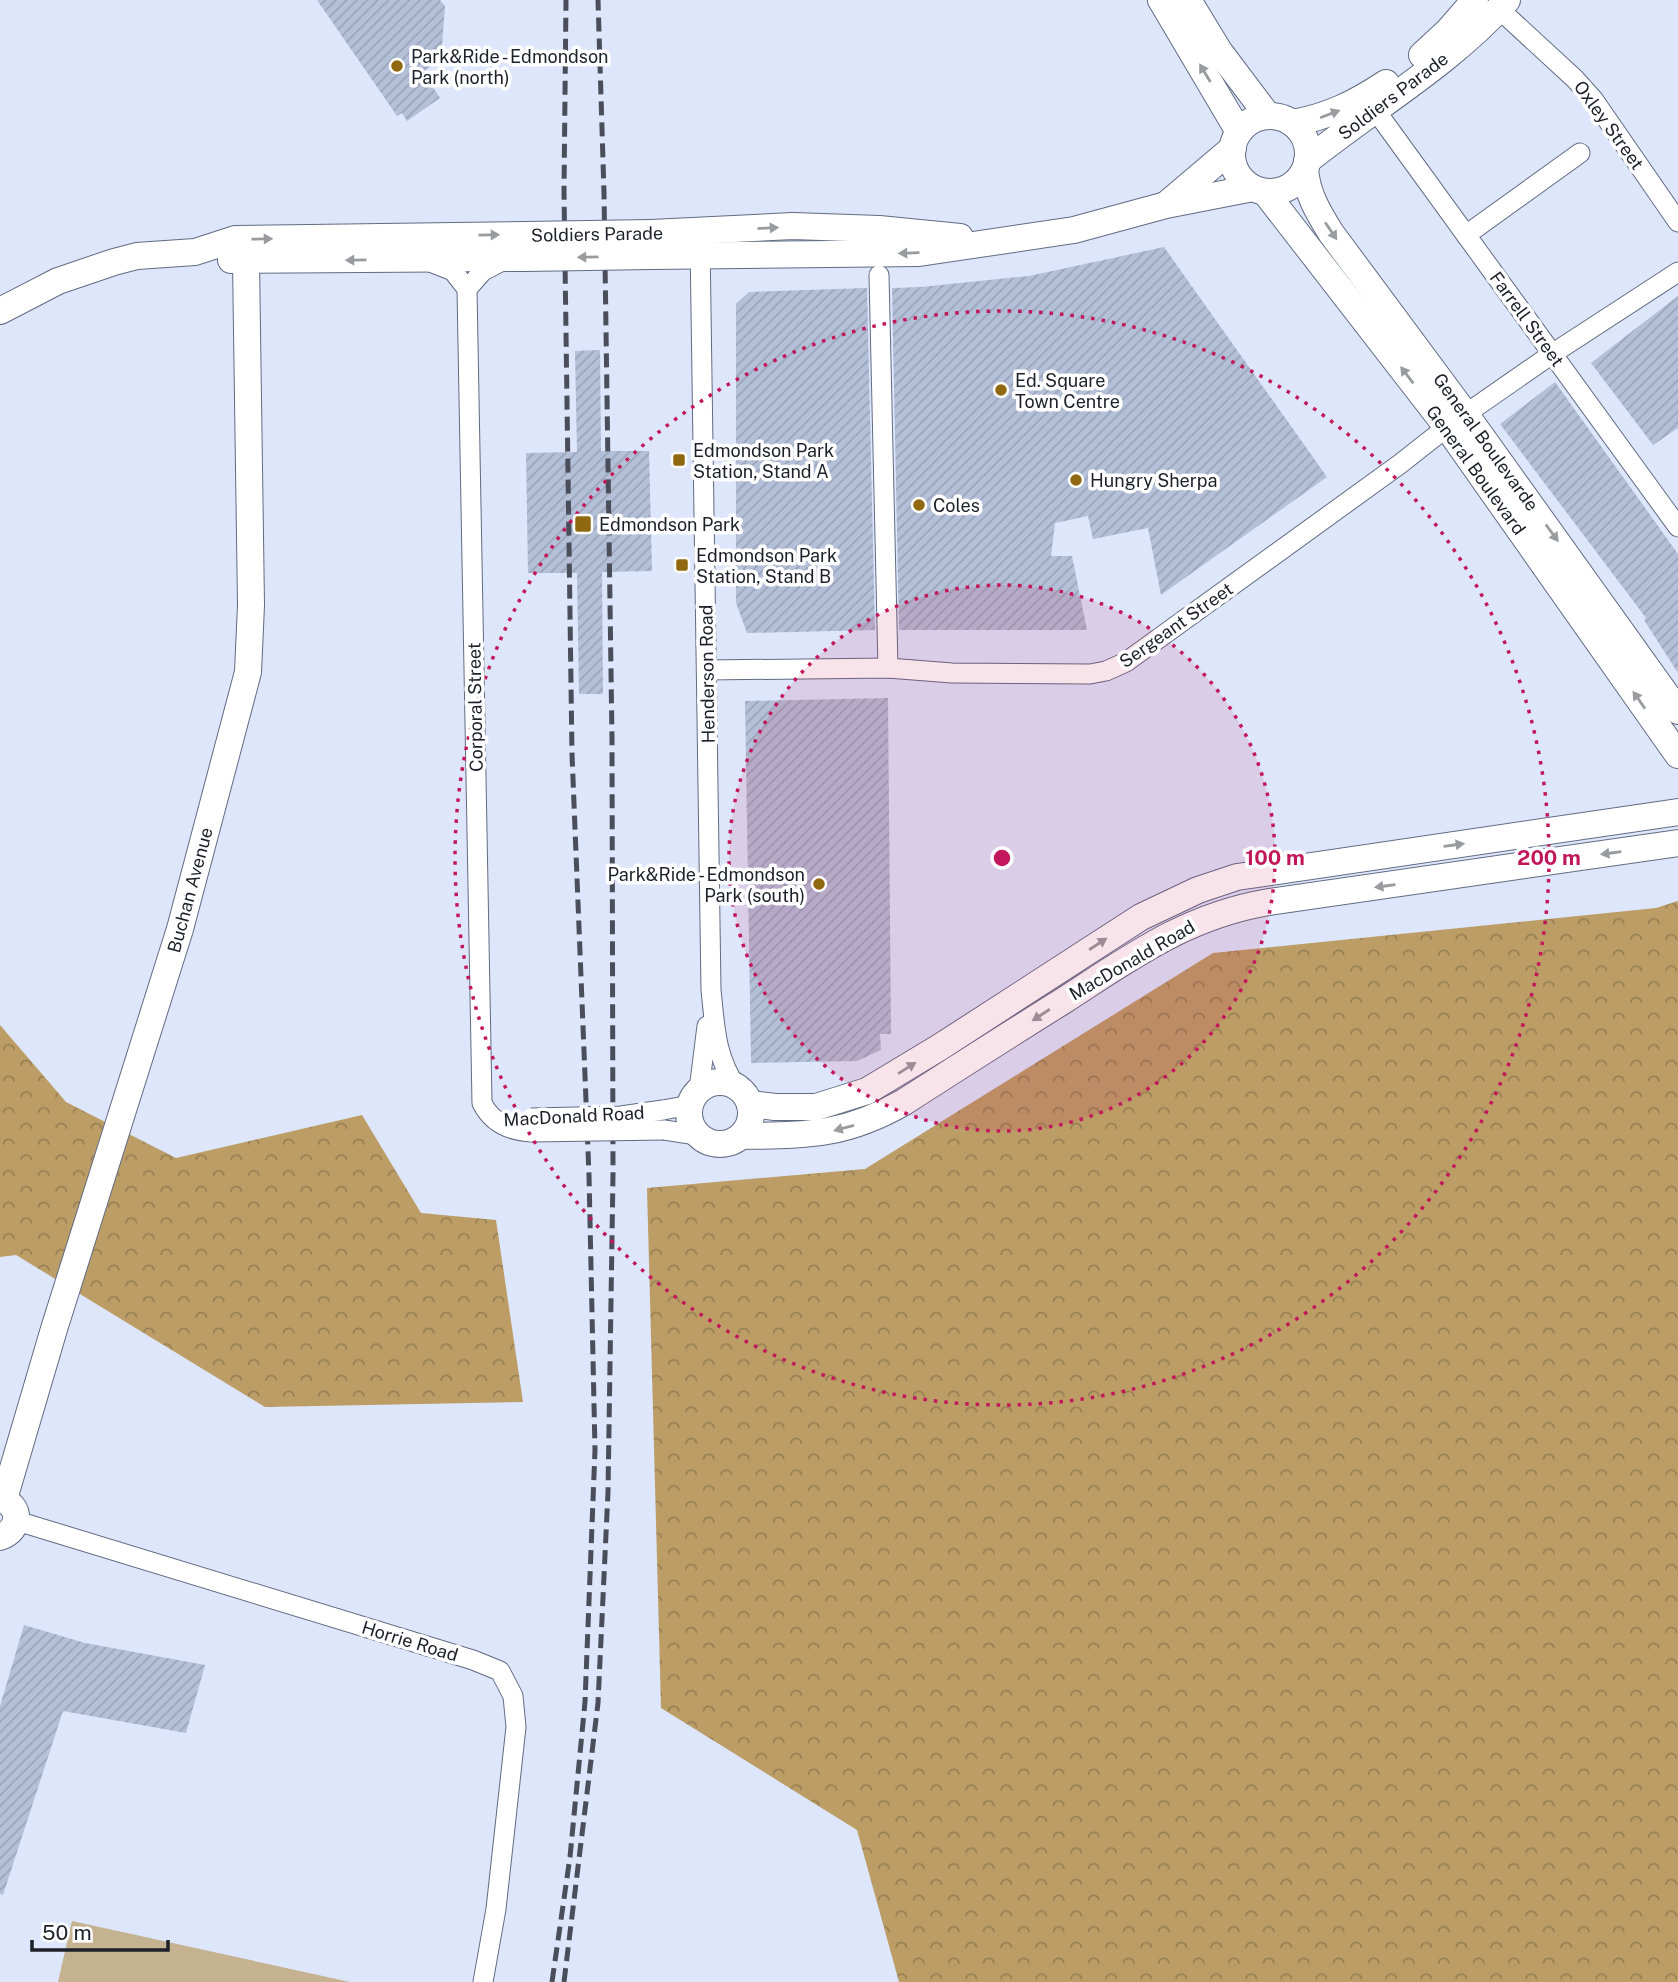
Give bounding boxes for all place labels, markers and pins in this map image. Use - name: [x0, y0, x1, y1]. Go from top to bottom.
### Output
- place label: Park&Ride - Edmondson Park (north): [411, 46, 609, 88]
- marker: Park&Ride - Edmondson Park (north): [389, 58, 405, 74]
- place label: Ed. Square Town Centre: [1015, 370, 1120, 412]
- marker: Ed. Square Town Centre: [993, 382, 1009, 398]
- place label: Edmondson Park Station, Stand A: [693, 440, 834, 482]
- marker: Edmondson Park Station, Stand A: [671, 452, 687, 468]
- place label: Hungry Sherpa: [1090, 470, 1217, 491]
- marker: Hungry Sherpa: [1068, 472, 1084, 488]
- place label: Coles: [933, 495, 980, 516]
- marker: Coles: [911, 497, 927, 513]
- marker: Edmondson Park: [573, 514, 593, 534]
- place label: Edmondson Park: [599, 514, 740, 535]
- place label: Edmondson Park Station, Stand B: [696, 545, 837, 587]
- marker: Edmondson Park Station, Stand B: [674, 557, 690, 573]
- centre of rings: [990, 846, 1014, 870]
- place label: Park&Ride - Edmondson Park (south): [607, 864, 805, 906]
- marker: Park&Ride - Edmondson Park (south): [811, 876, 827, 892]

